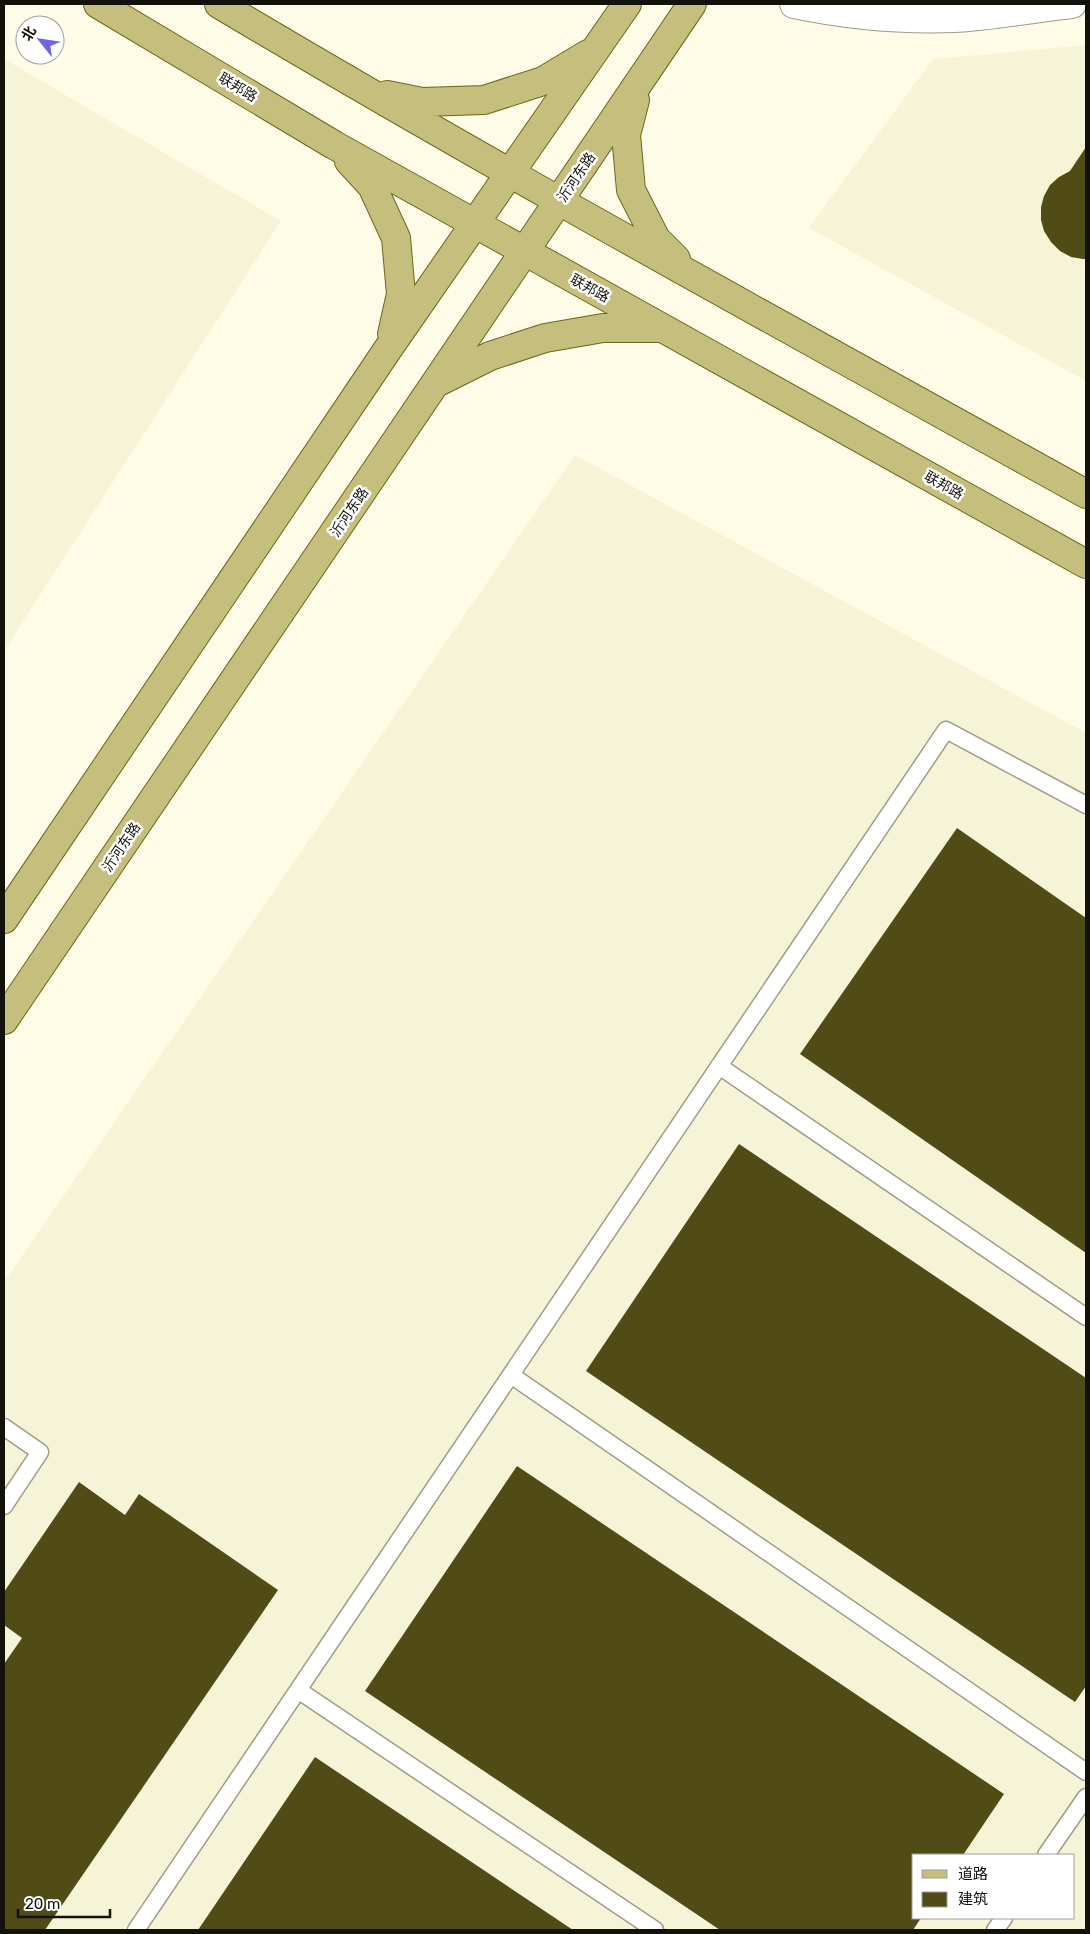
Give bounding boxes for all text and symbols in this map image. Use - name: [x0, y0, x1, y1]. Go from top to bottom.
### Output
- north arrow: [15, 15, 65, 65]
- text: 北: [18, 23, 40, 44]
- street label: 联邦路: [215, 69, 260, 106]
- street label: 沂河东路: [554, 149, 599, 205]
- street label: 联邦路: [567, 271, 612, 306]
- street label: 联邦路: [921, 468, 966, 503]
- street label: 沂河东路: [327, 484, 372, 540]
- street label: 沂河东路: [99, 819, 144, 875]
- legend: [912, 1854, 1075, 1919]
- text: 道路: [958, 1865, 988, 1883]
- scale bar: [18, 1886, 110, 1918]
- text: 建筑: [958, 1890, 988, 1908]
- text: 20 m: [25, 1895, 60, 1913]

